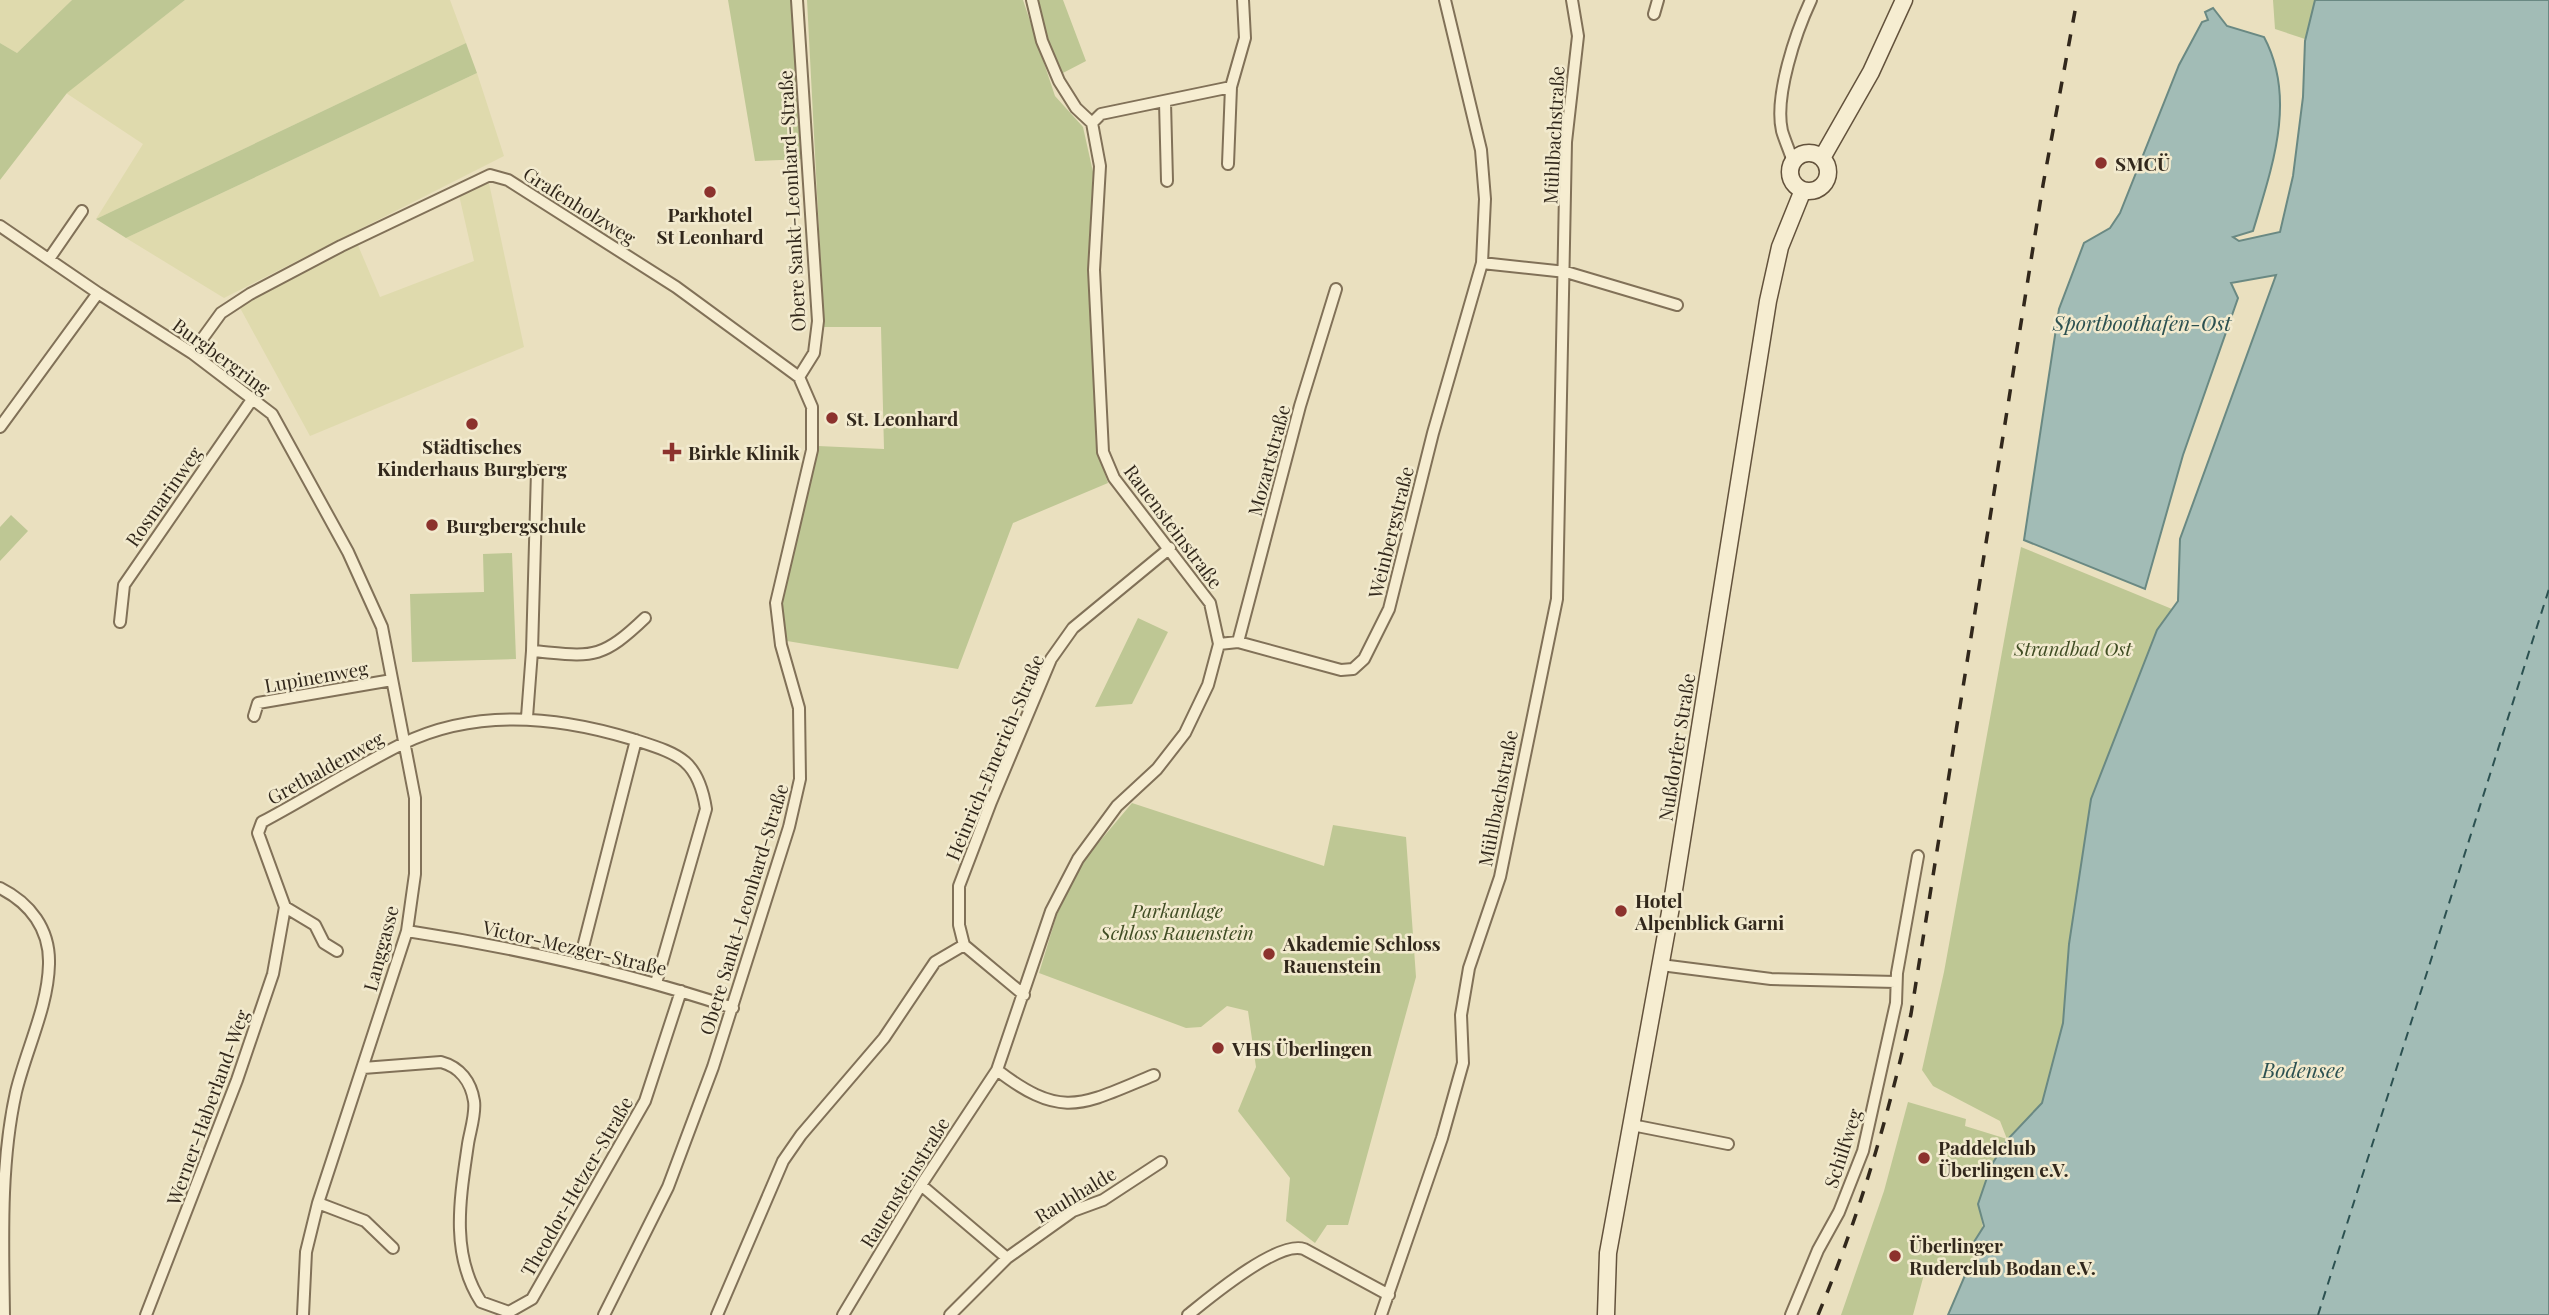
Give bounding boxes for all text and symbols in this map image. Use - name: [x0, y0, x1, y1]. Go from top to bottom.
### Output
- street label: Mühlbachstraße: [1536, 65, 1570, 205]
- street label: Obere Sankt-Leonhard-Straße: [771, 70, 811, 332]
- place label: SMCÜ: [2115, 150, 2170, 176]
- marker: SMCÜ: [2093, 155, 2109, 171]
- street label: Grafenholzweg: [519, 160, 641, 250]
- marker: Parkhotel St Leonhard: [702, 184, 718, 200]
- place label: Parkhotel St Leonhard: [656, 201, 764, 249]
- water label: Sportboothafen-Ost: [2052, 308, 2232, 336]
- street label: Burgbergring: [168, 312, 276, 400]
- street label: Mozartstraße: [1241, 402, 1295, 518]
- place label: St. Leonhard: [846, 405, 959, 431]
- marker: St. Leonhard: [824, 410, 840, 426]
- marker: Städtisches Kinderhaus Burgberg: [464, 416, 480, 432]
- place label: Städtisches Kinderhaus Burgberg: [377, 433, 568, 481]
- place label: Birkle Klinik: [688, 439, 801, 465]
- street label: Rosmarinweg: [119, 441, 207, 551]
- marker: Birkle Klinik: [662, 442, 682, 462]
- street label: Rauensteinstraße: [1119, 459, 1229, 593]
- street label: Weinbergstraße: [1361, 463, 1419, 602]
- place label: Burgbergschule: [446, 512, 586, 538]
- marker: Burgbergschule: [424, 517, 440, 533]
- park label: Strandbad Ost: [2013, 635, 2134, 661]
- street label: Heinrich-Emerich-Straße: [939, 650, 1049, 864]
- street label: Lupinenweg: [262, 654, 370, 698]
- street label: Nußdorfer Straße: [1651, 671, 1701, 823]
- street label: Grethaldenweg: [262, 724, 388, 810]
- street label: Mühlbachstraße: [1471, 728, 1523, 868]
- street label: Obere Sankt-Leonhard-Straße: [692, 780, 794, 1038]
- place label: Hotel Alpenblick Garni: [1634, 887, 1784, 935]
- park label: Parkanlage Schloss Rauenstein: [1099, 897, 1254, 945]
- street label: Langgasse: [356, 902, 404, 994]
- marker: Hotel Alpenblick Garni: [1613, 903, 1629, 919]
- street label: Victor-Mezger-Straße: [479, 913, 670, 981]
- place label: Akademie Schloss Rauenstein: [1282, 930, 1441, 978]
- marker: Akademie Schloss Rauenstein: [1261, 946, 1277, 962]
- street label: Werner-Haberland-Weg: [159, 1006, 255, 1209]
- place label: VHS Überlingen: [1231, 1035, 1372, 1061]
- marker: VHS Überlingen: [1210, 1040, 1226, 1056]
- water label: Bodensee: [2261, 1055, 2344, 1083]
- street label: Theodor-Hetzer-Straße: [514, 1091, 638, 1281]
- street label: Schilfweg: [1817, 1105, 1867, 1191]
- street label: Rauensteinstraße: [853, 1112, 955, 1252]
- place label: Paddelclub Überlingen e.V.: [1938, 1134, 2069, 1182]
- marker: Paddelclub Überlingen e.V.: [1916, 1150, 1932, 1166]
- street label: Rauhhalde: [1030, 1160, 1120, 1228]
- place label: Überlinger Ruderclub Bodan e.V.: [1909, 1232, 2096, 1280]
- marker: Überlinger Ruderclub Bodan e.V.: [1887, 1248, 1903, 1264]

